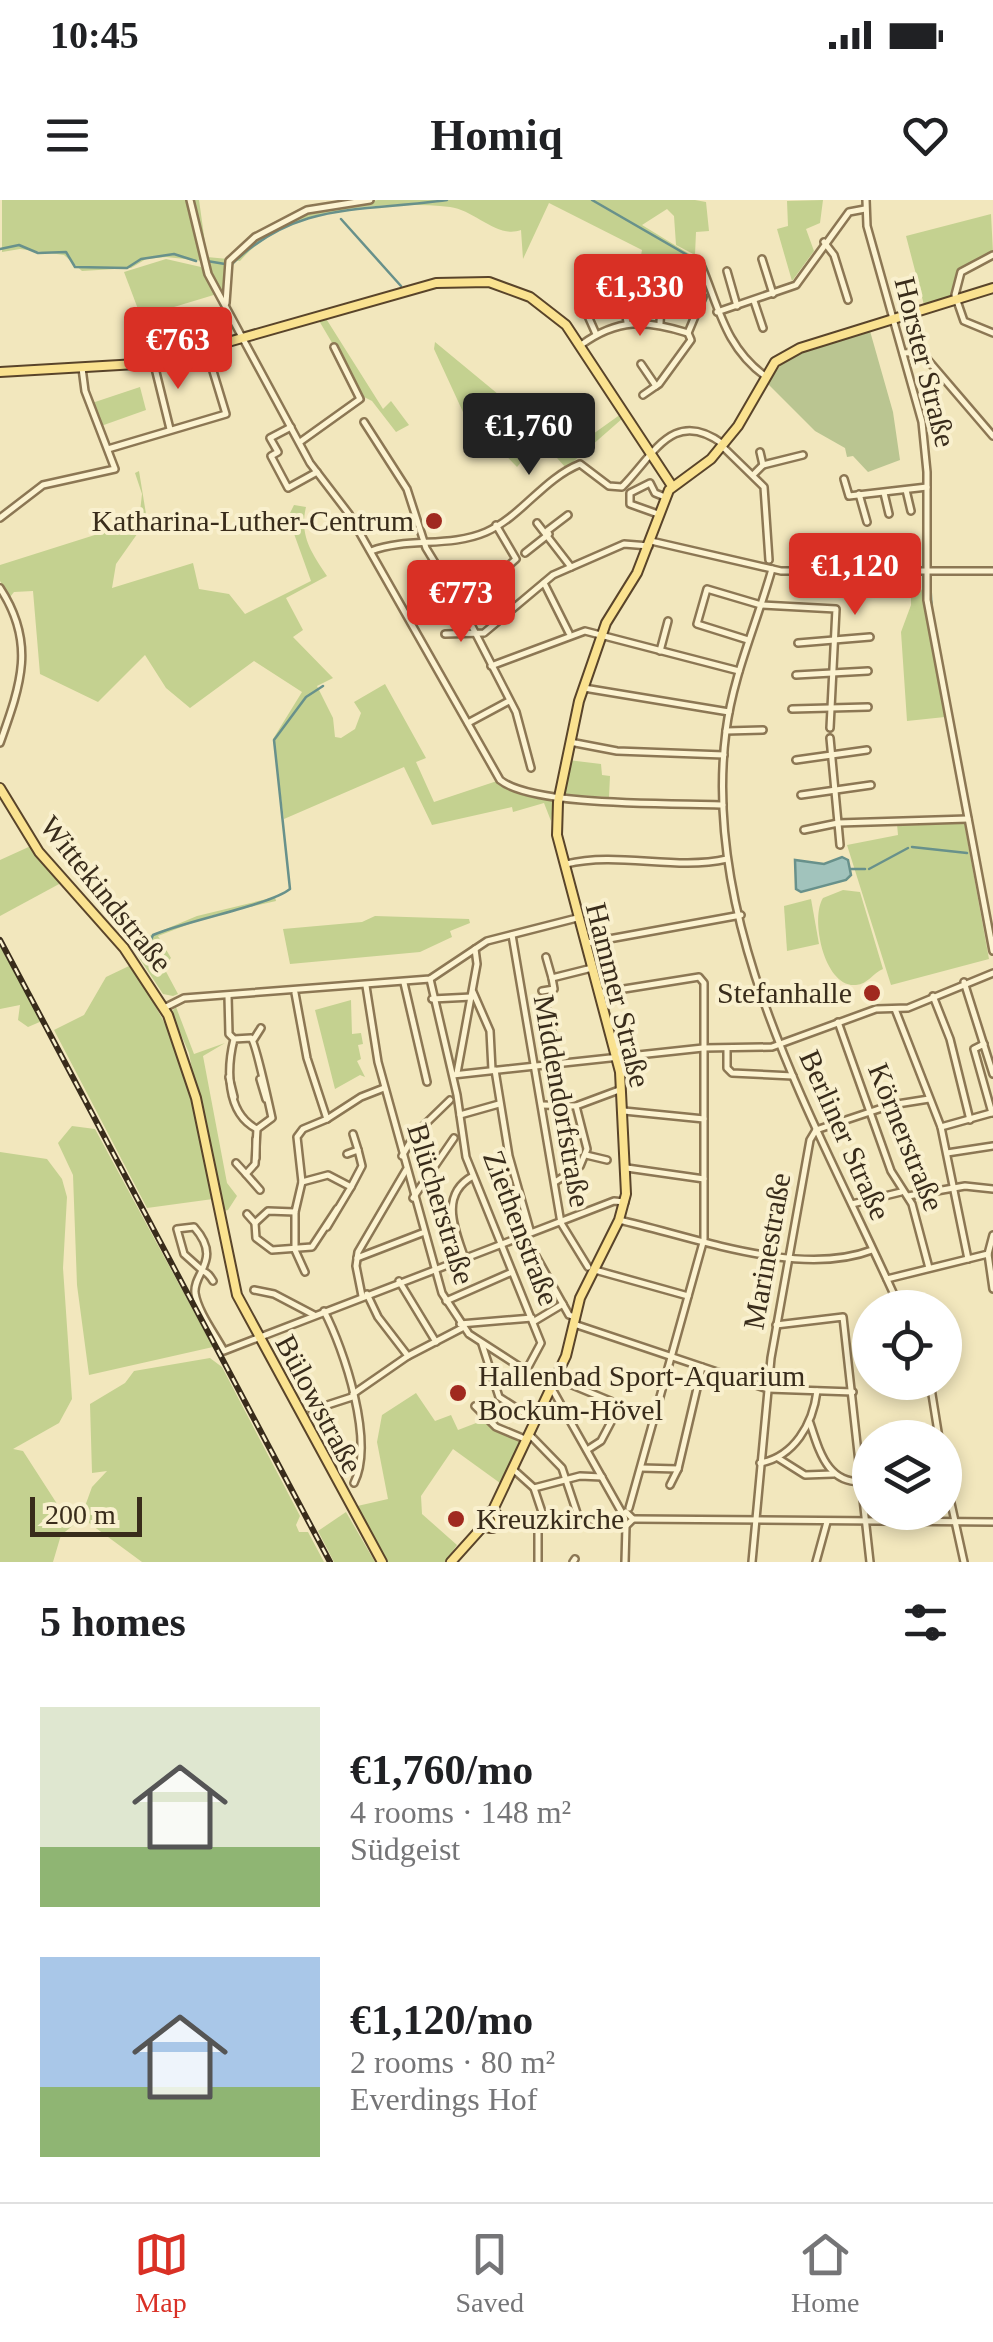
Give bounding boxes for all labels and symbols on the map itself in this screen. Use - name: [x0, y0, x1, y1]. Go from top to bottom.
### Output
- pin: €1,330: [559, 254, 721, 339]
- street label: Horster Straße: [888, 273, 963, 450]
- pin: €763: [119, 307, 237, 392]
- pin: €1,760: [448, 393, 610, 478]
- place label: Katharina-Luther-Centrum: [91, 504, 414, 537]
- marker: Katharina-Luther-Centrum: [423, 510, 445, 532]
- pin: €1,120: [774, 533, 936, 618]
- pin: €773: [402, 560, 520, 645]
- street label: Wittekindstraße: [34, 809, 179, 978]
- street label: Hammer Straße: [580, 899, 657, 1091]
- place label: Stefanhalle: [717, 976, 852, 1009]
- marker: Stefanhalle: [861, 982, 883, 1004]
- street label: Middendorfstraße: [528, 992, 597, 1210]
- street label: Berliner Straße: [793, 1045, 898, 1225]
- street label: Körnerstraße: [862, 1058, 951, 1216]
- street label: Blücherstraße: [401, 1119, 482, 1288]
- street label: Ziethenstraße: [477, 1146, 566, 1310]
- street label: Marinestraße: [737, 1170, 796, 1332]
- street label: Bülowstraße: [269, 1329, 370, 1478]
- place label: Hallenbad Sport-Aquarium Bockum-Hövel: [478, 1359, 805, 1426]
- marker: Hallenbad Sport-Aquarium Bockum-Hövel: [447, 1382, 469, 1404]
- scale bar: [30, 1492, 142, 1536]
- place label: Kreuzkirche: [476, 1502, 624, 1535]
- marker: Kreuzkirche: [445, 1508, 467, 1530]

